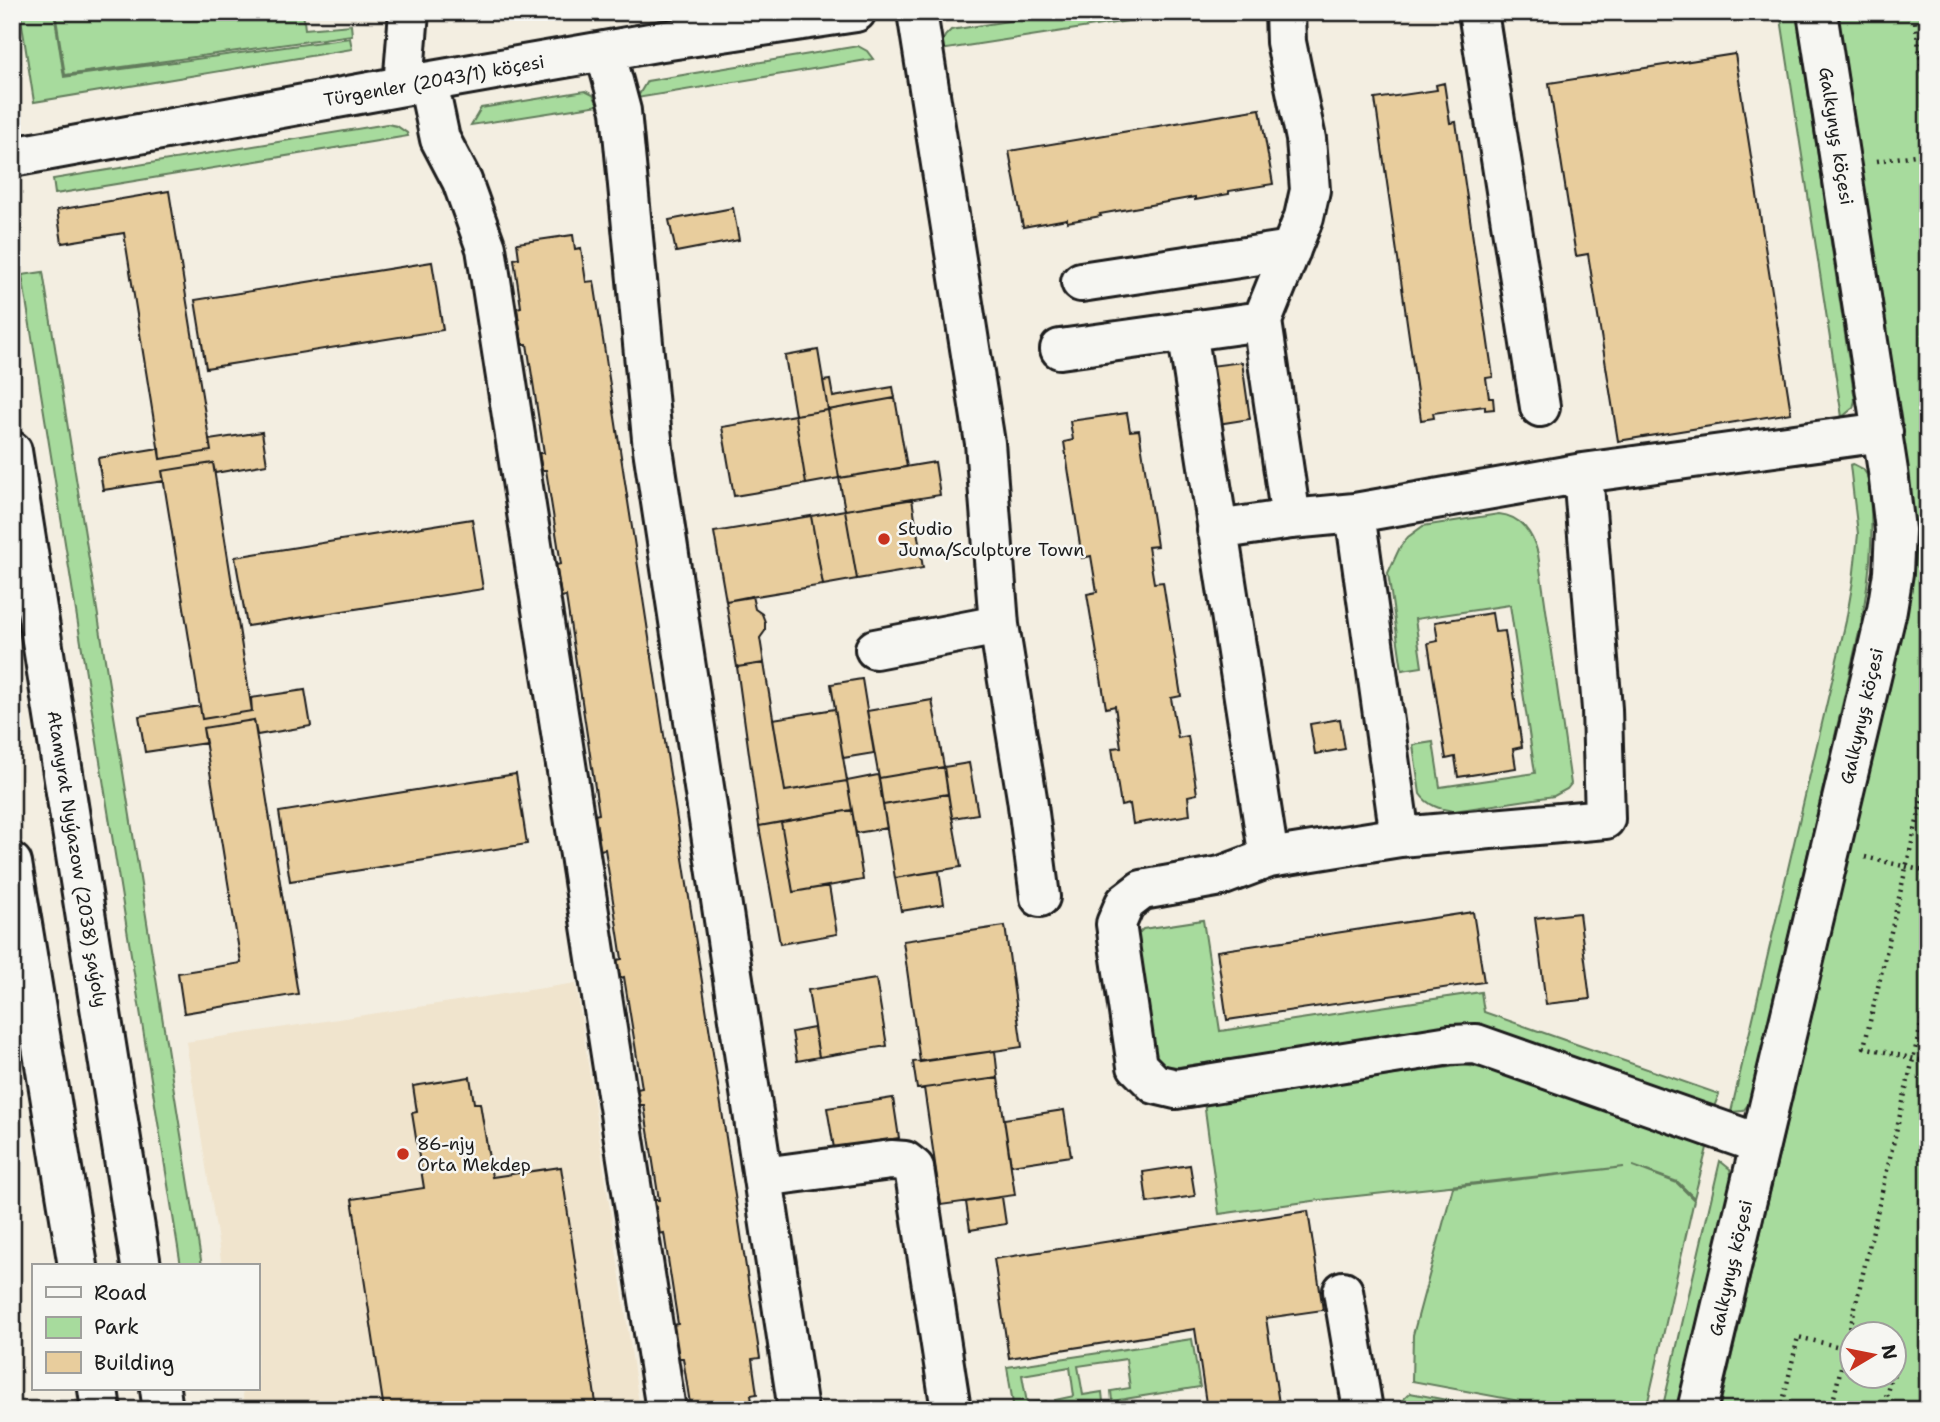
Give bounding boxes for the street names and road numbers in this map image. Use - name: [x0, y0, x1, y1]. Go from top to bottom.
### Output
- street label: Türgenler (2043/1) köçesi: [322, 50, 546, 112]
- street label: Galkynyş köçesi: [1813, 65, 1859, 207]
- street label: Galkynyş köçesi: [1835, 645, 1889, 787]
- street label: Atamyrat Nyýazow (2038) şaýoly: [42, 709, 112, 1009]
- street label: Galkynyş köçesi: [1704, 1197, 1758, 1339]

